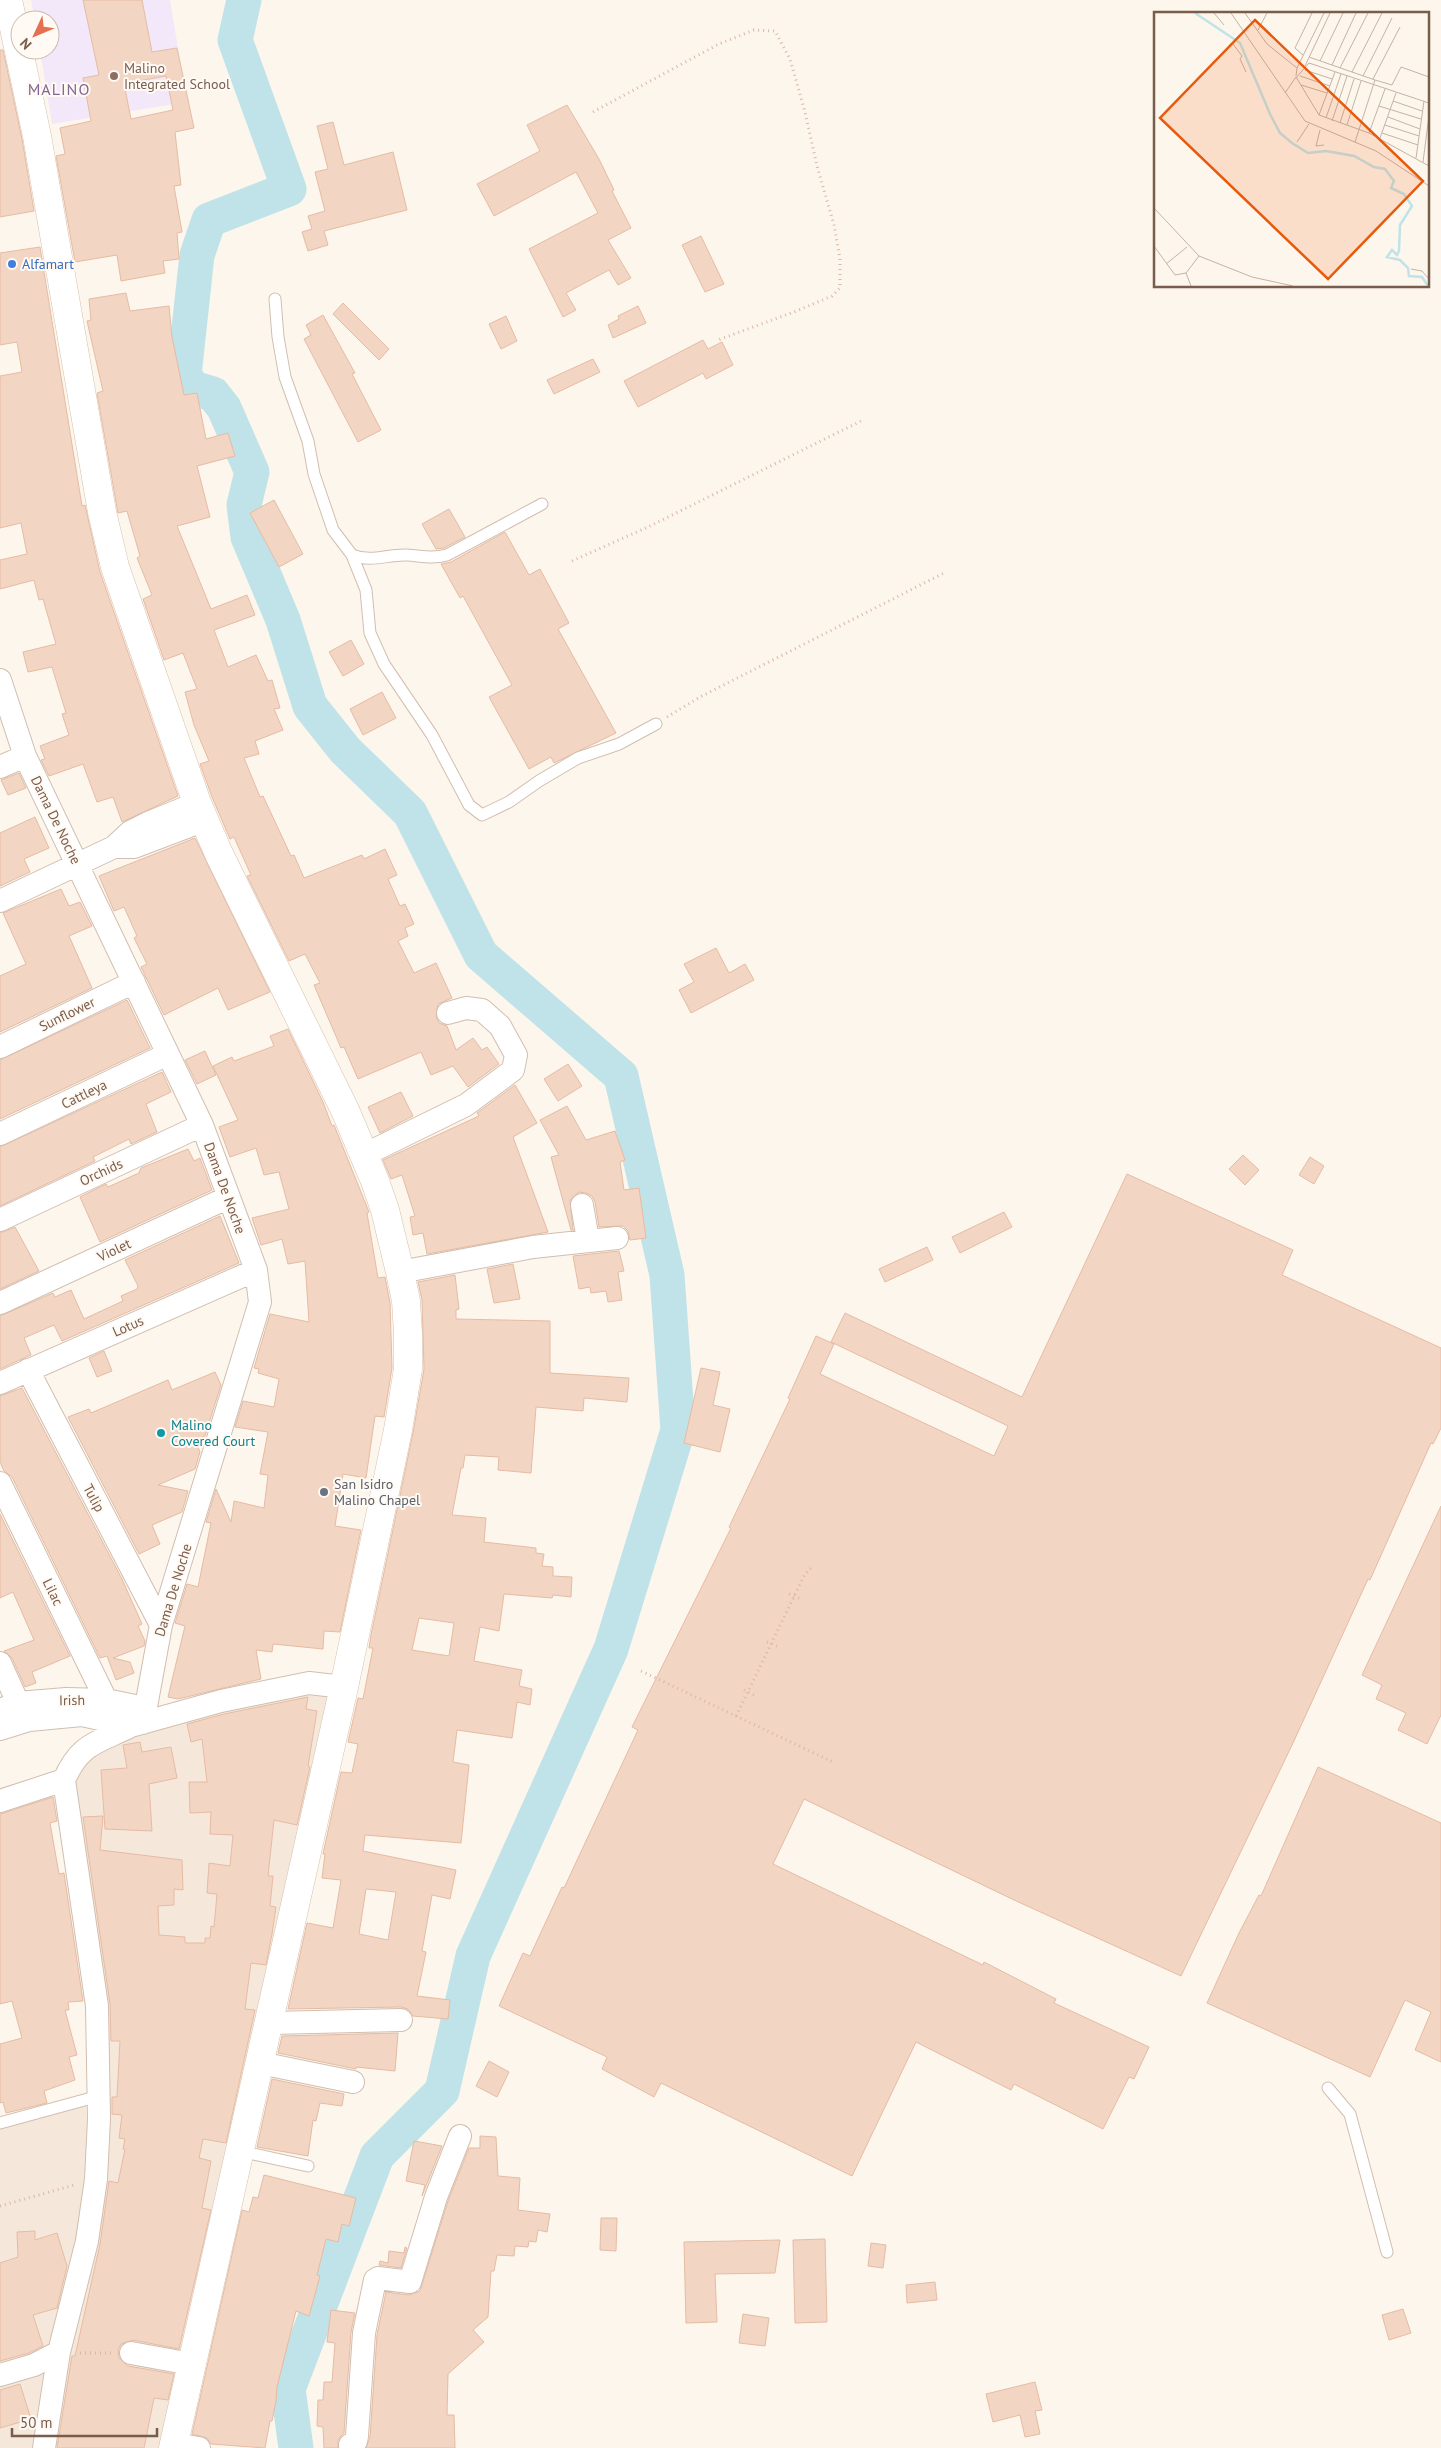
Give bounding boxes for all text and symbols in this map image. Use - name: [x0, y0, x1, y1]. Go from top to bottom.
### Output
- north arrow: [10, 10, 60, 60]
- inset map: [1154, 12, 1428, 288]
- text: N: [16, 34, 35, 54]
- place label: Malino Integrated School: [124, 59, 230, 93]
- marker: Malino Integrated School: [108, 70, 120, 82]
- district label: MALINO: [28, 79, 90, 99]
- place label: Alfamart: [22, 255, 74, 273]
- marker: Alfamart: [6, 258, 18, 270]
- street label: Dama De Noche: [27, 773, 85, 867]
- street label: Sunflower: [36, 993, 98, 1035]
- street label: Cattleya: [58, 1075, 110, 1113]
- street label: Dama De Noche: [200, 1140, 250, 1236]
- street label: Orchids: [77, 1154, 126, 1190]
- street label: Violet: [93, 1234, 134, 1266]
- street label: Lotus: [110, 1311, 146, 1341]
- place label: Malino Covered Court: [171, 1416, 255, 1450]
- marker: Malino Covered Court: [155, 1427, 167, 1439]
- place label: San Isidro Malino Chapel: [334, 1475, 420, 1509]
- street label: Tulip: [79, 1481, 109, 1515]
- marker: San Isidro Malino Chapel: [318, 1486, 330, 1498]
- street label: Dama De Noche: [150, 1541, 196, 1639]
- street label: Lilac: [39, 1575, 67, 1609]
- street label: Irish: [59, 1691, 85, 1709]
- scale bar: [12, 2406, 158, 2438]
- text: 50 m: [20, 2413, 53, 2432]

